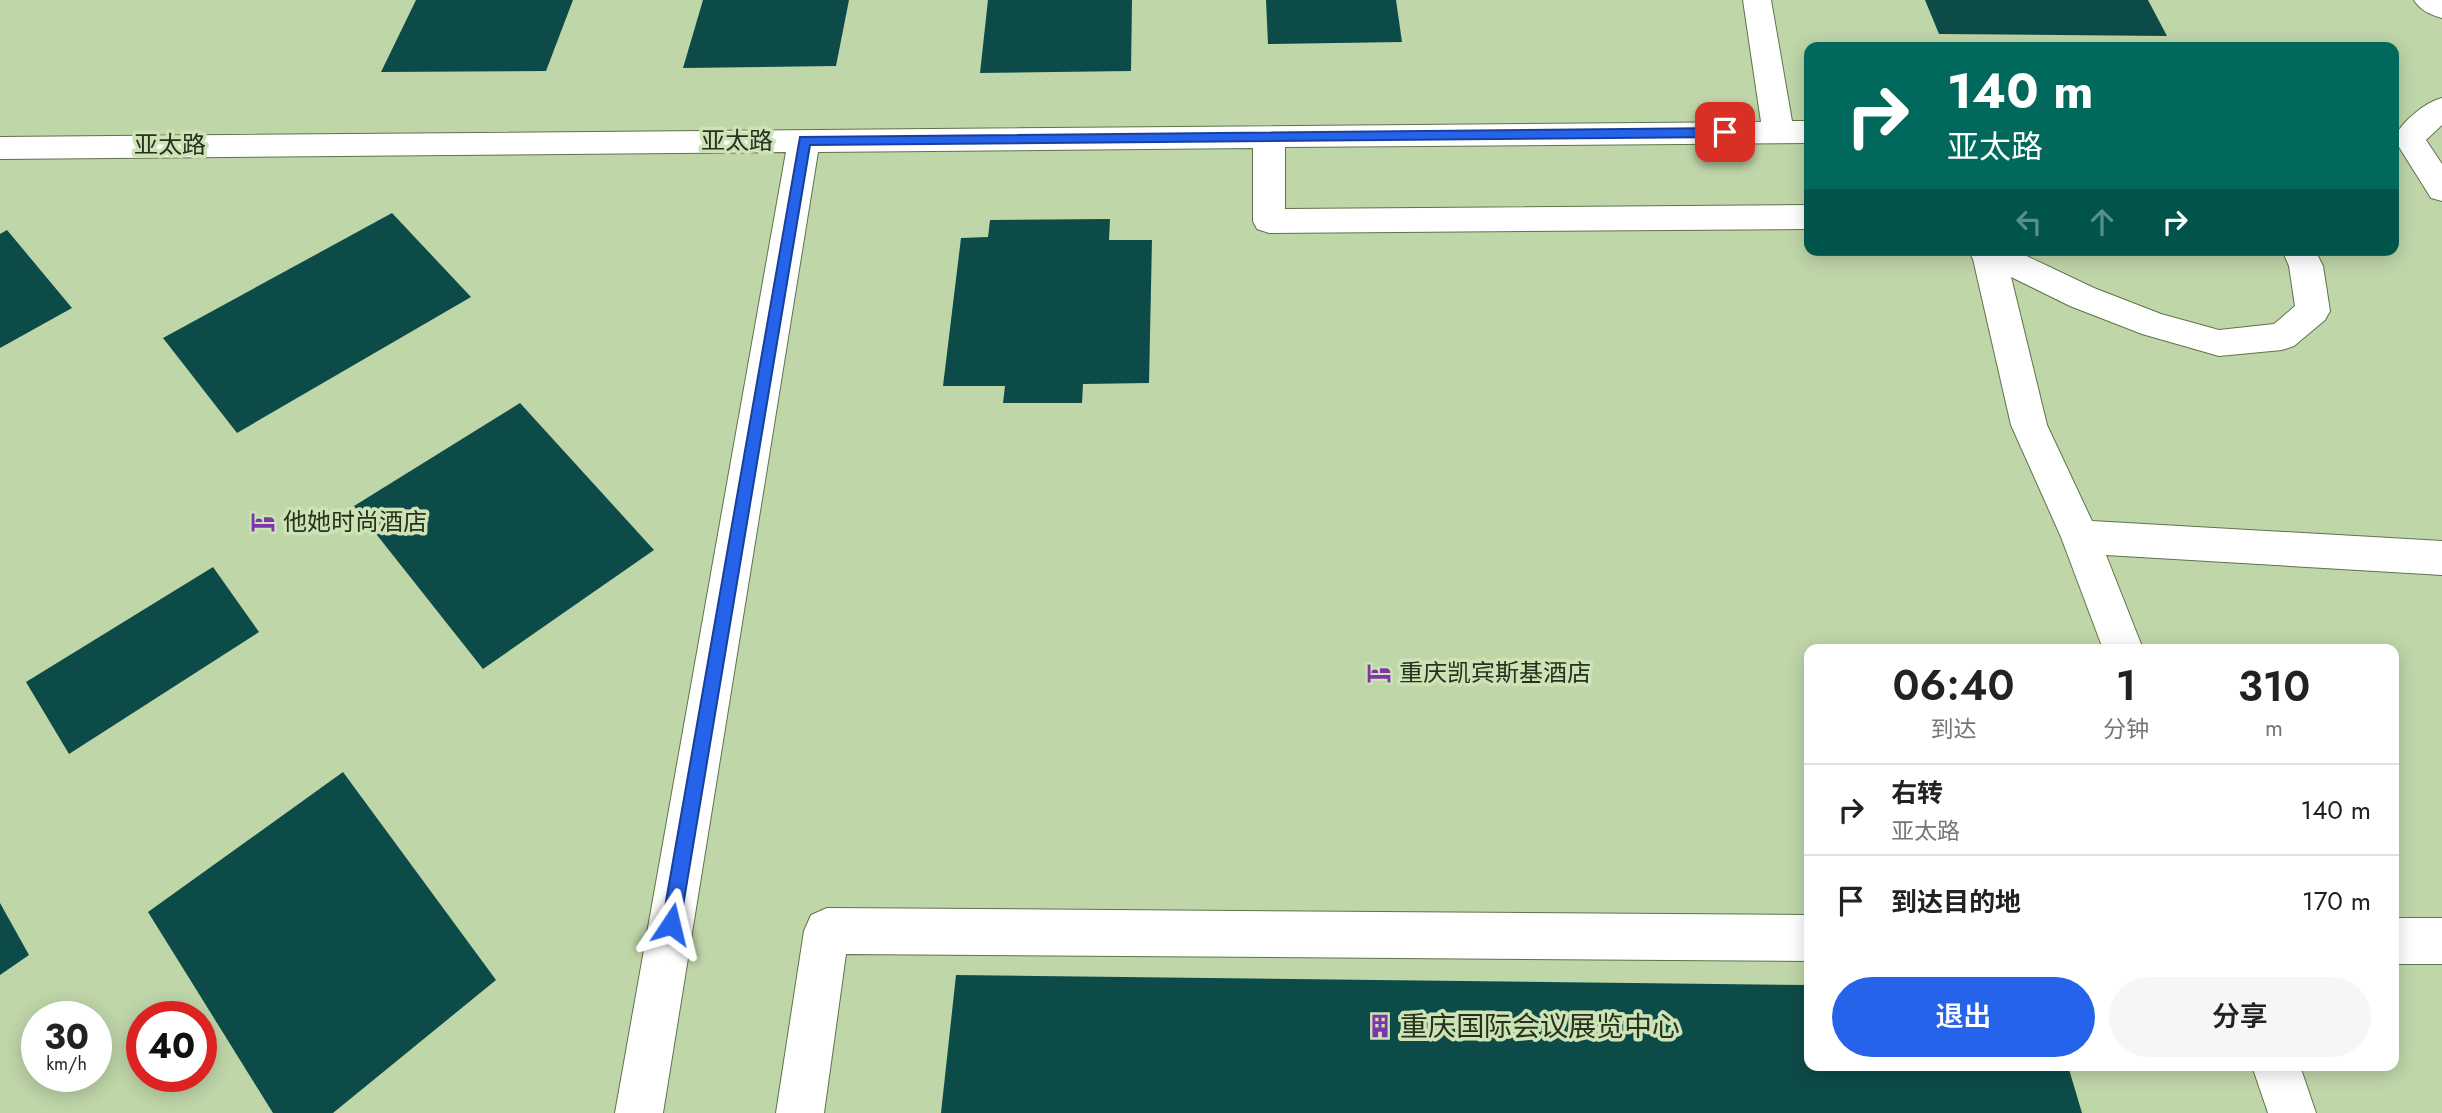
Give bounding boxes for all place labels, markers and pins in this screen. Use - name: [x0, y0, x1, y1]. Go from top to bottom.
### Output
- pin: [1695, 102, 1755, 162]
- place label: 他她时尚酒店: [283, 504, 427, 539]
- hotel icon: 他她时尚酒店: [249, 508, 277, 536]
- place label: 重庆凯宾斯基酒店: [1399, 655, 1591, 690]
- hotel icon: 重庆凯宾斯基酒店: [1365, 659, 1393, 687]
- place label: 重庆国际会议展览中心: [1400, 1006, 1680, 1047]
- building icon: 重庆国际会议展览中心: [1366, 1012, 1394, 1040]

